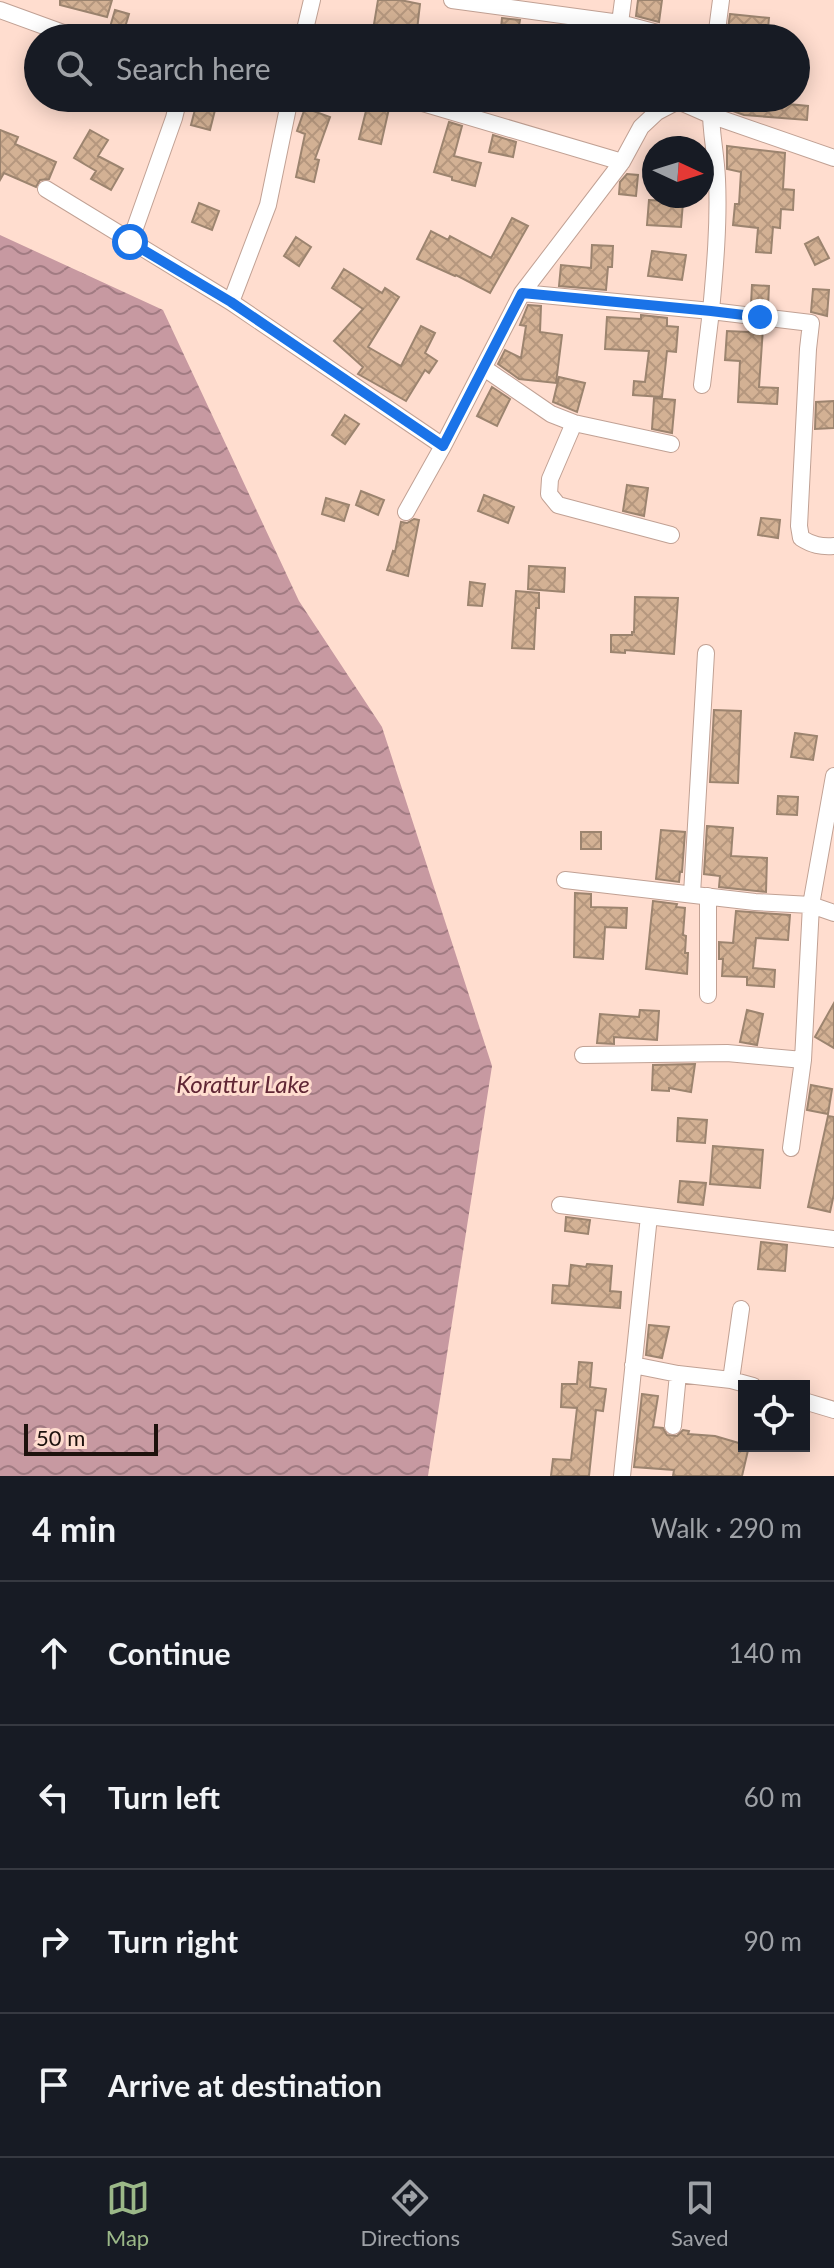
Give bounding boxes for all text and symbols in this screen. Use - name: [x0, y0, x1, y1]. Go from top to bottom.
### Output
- search box: [24, 24, 810, 112]
- icon: search: [52, 46, 96, 90]
- text: Search here: [116, 50, 271, 86]
- north arrow: [642, 136, 714, 208]
- route start: [112, 224, 148, 260]
- route end: [742, 299, 778, 335]
- water label: Korattur Lake: [176, 1069, 310, 1098]
- map controls: [738, 1380, 810, 1452]
- button: locate: [738, 1380, 810, 1452]
- scale bar: [24, 1420, 158, 1456]
- text: 50 m: [36, 1424, 85, 1451]
- text: 4 min: [32, 1508, 116, 1549]
- text: Walk · 290 m: [651, 1512, 802, 1544]
- icon: ahead: [32, 1631, 76, 1675]
- text: Continue: [108, 1635, 231, 1671]
- text: 140 m: [729, 1637, 802, 1669]
- icon: left: [32, 1775, 76, 1819]
- text: Turn left: [108, 1779, 220, 1815]
- text: 60 m: [744, 1781, 802, 1813]
- icon: right: [32, 1919, 76, 1963]
- text: Turn right: [108, 1923, 238, 1959]
- text: 90 m: [744, 1925, 802, 1957]
- icon: arrive: [32, 2063, 76, 2107]
- text: Arrive at destination: [108, 2067, 382, 2103]
- tab: Map: [106, 2176, 150, 2251]
- tab: Directions: [361, 2176, 460, 2251]
- tab: Saved: [671, 2176, 728, 2251]

